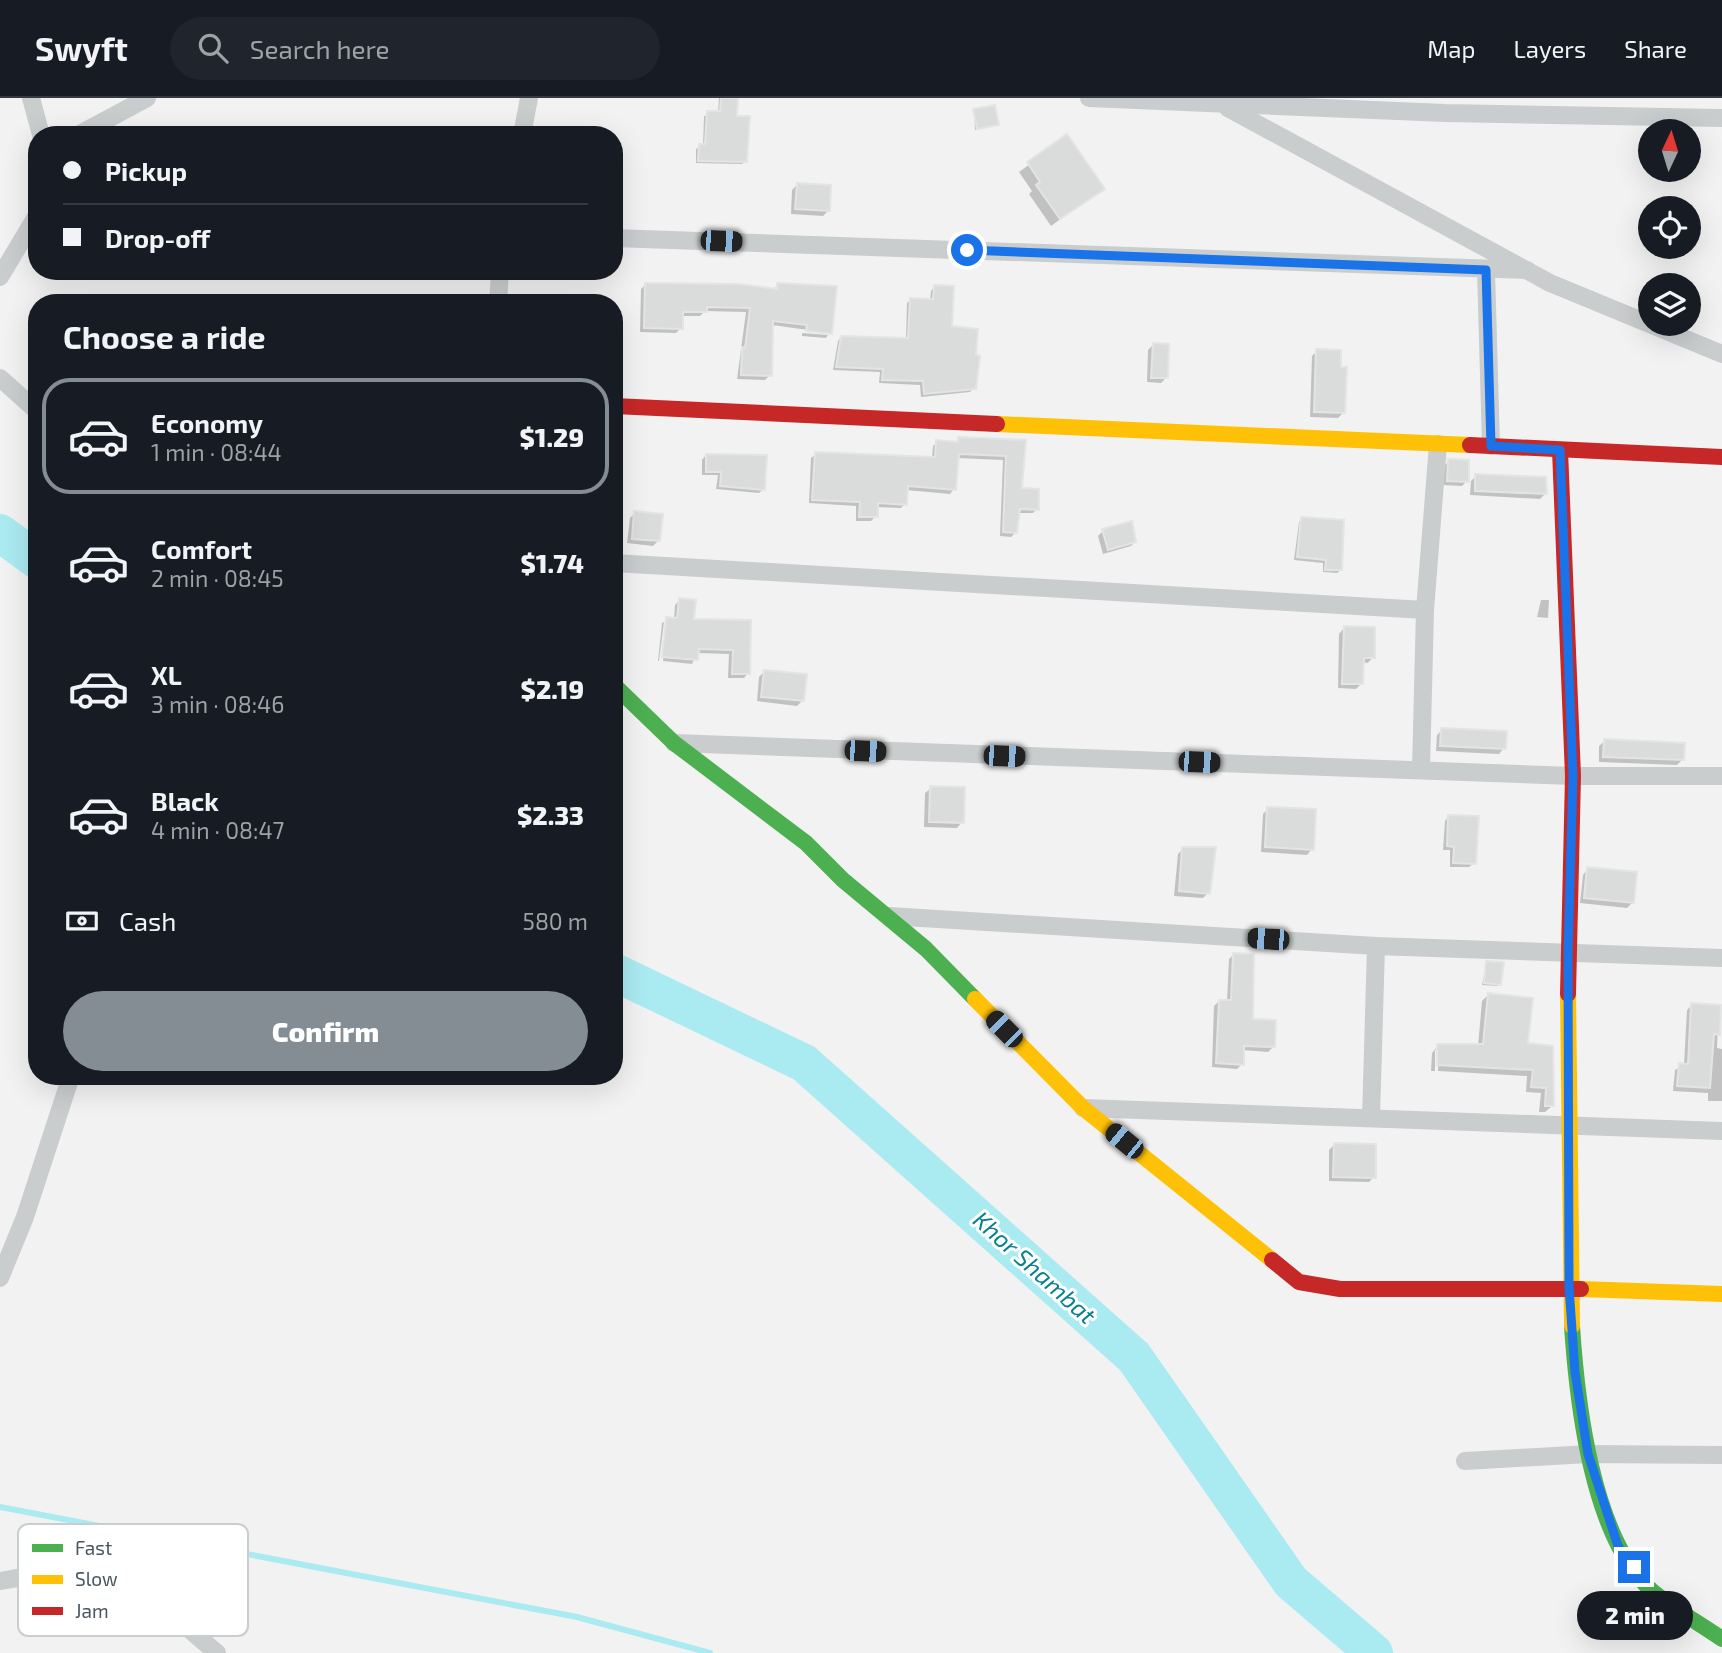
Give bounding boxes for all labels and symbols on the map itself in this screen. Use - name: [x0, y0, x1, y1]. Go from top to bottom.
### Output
- north arrow: [1638, 119, 1701, 182]
- car: [700, 230, 743, 252]
- route start: [951, 234, 983, 266]
- car: [844, 740, 887, 762]
- car: [983, 745, 1026, 767]
- car: [1178, 751, 1221, 773]
- car: [1247, 927, 1290, 951]
- car: [982, 1007, 1027, 1051]
- car: [1102, 1120, 1147, 1162]
- water label: Khor Shambat: [968, 1204, 1103, 1330]
- legend: [18, 1524, 248, 1636]
- text: Fast: [75, 1536, 112, 1559]
- route end: [1618, 1551, 1650, 1583]
- text: Slow: [75, 1567, 118, 1590]
- callout: 2 min: [1576, 1592, 1692, 1640]
- text: Jam: [75, 1599, 109, 1622]

